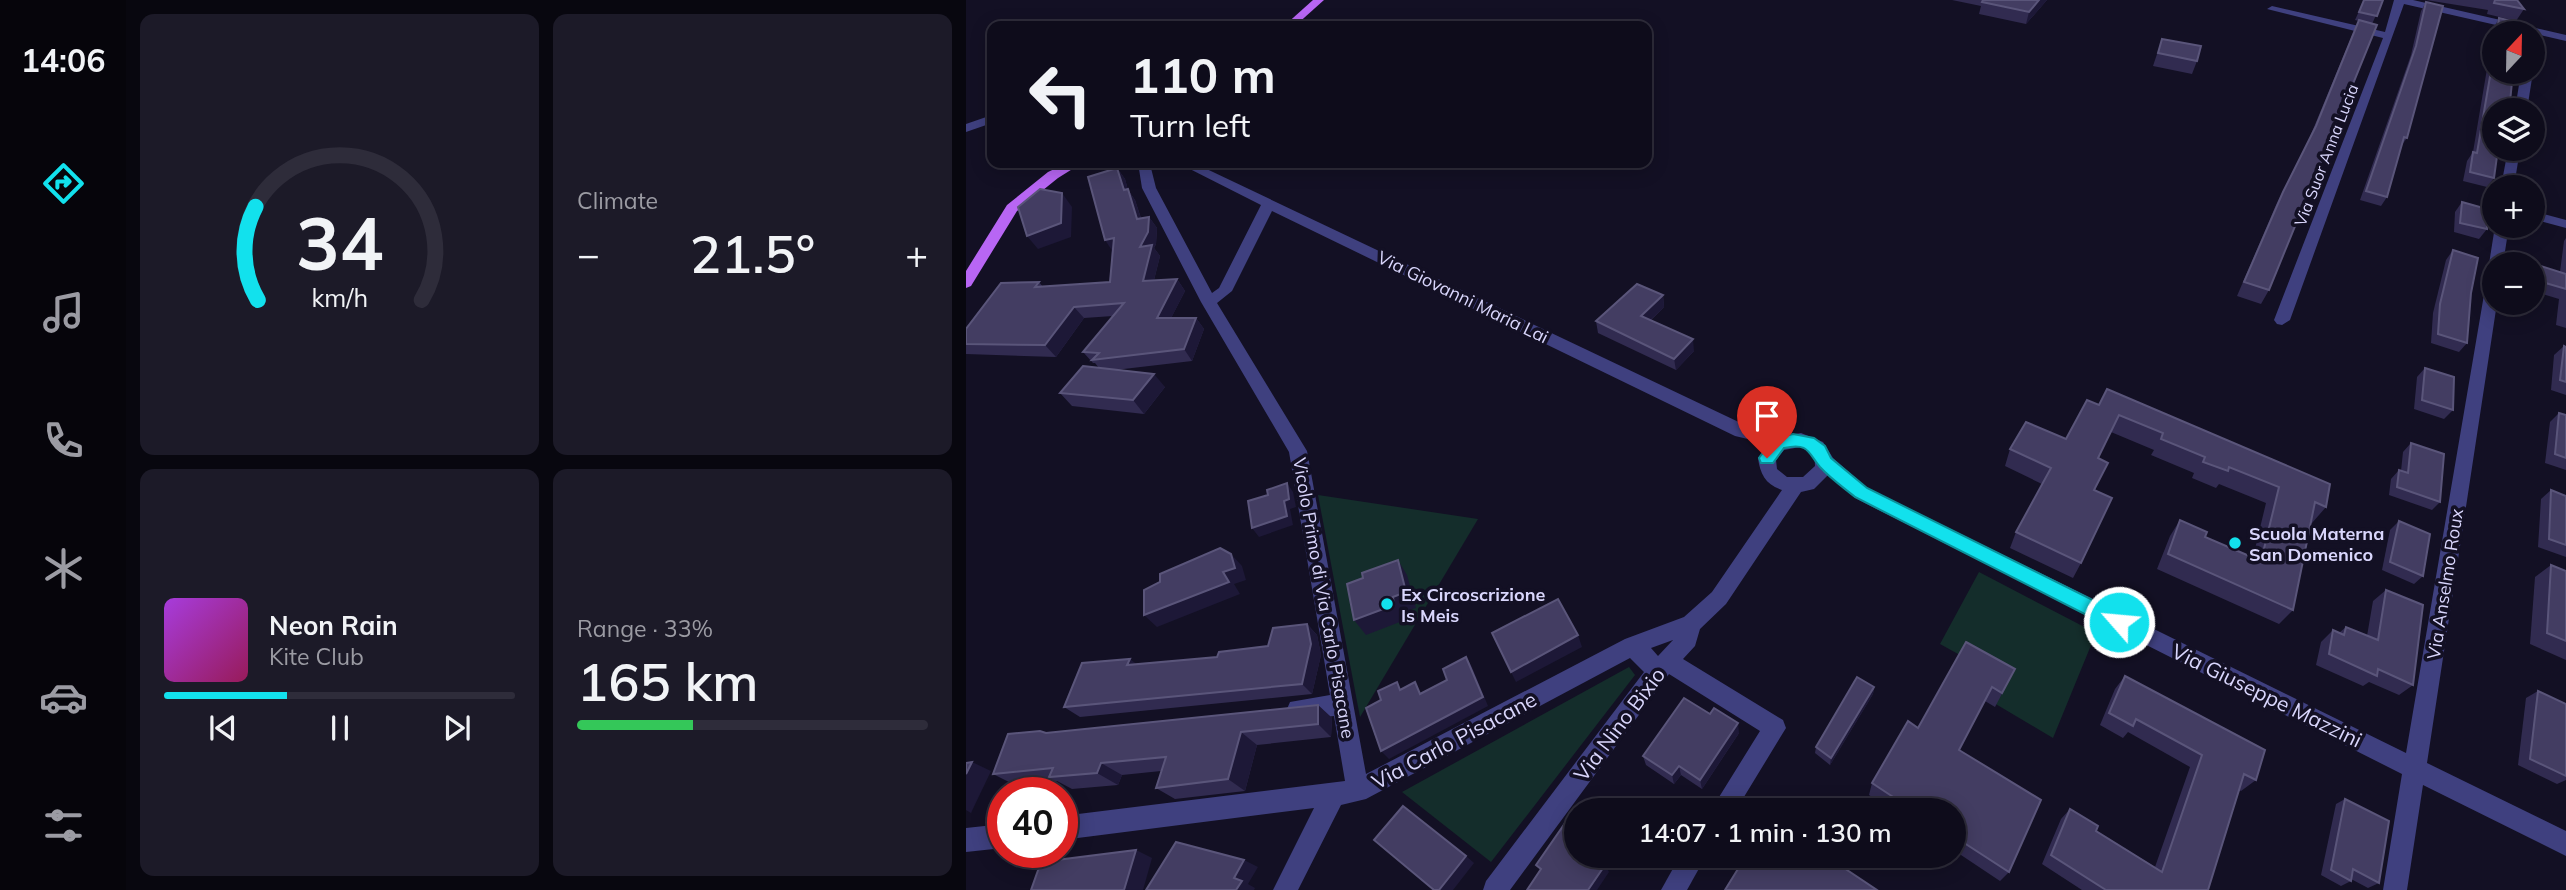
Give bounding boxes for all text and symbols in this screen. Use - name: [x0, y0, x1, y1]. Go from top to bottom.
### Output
- north arrow: [2482, 21, 2544, 84]
- map controls: [2482, 21, 2545, 315]
- text: 14:06: [21, 40, 105, 80]
- text: 110 m: [1130, 44, 1276, 105]
- icon: left: [1015, 49, 1106, 140]
- street label: Via Suor Anna Lucia: [2290, 81, 2362, 229]
- button: layers: [2482, 98, 2545, 161]
- text: Turn left: [1130, 105, 1250, 145]
- icon: directions: [39, 159, 88, 208]
- button: +: [2482, 175, 2545, 238]
- text: Climate: [577, 186, 658, 215]
- text: 34: [296, 198, 383, 289]
- text: 21.5°: [690, 221, 815, 286]
- text: −: [577, 230, 600, 278]
- text: +: [905, 230, 928, 278]
- street label: Via Giovanni Maria Lai: [1374, 246, 1552, 348]
- button: −: [2482, 252, 2545, 315]
- text: km/h: [311, 282, 368, 313]
- icon: music: [39, 288, 88, 337]
- pin: [1737, 386, 1797, 458]
- icon: arrive: [1748, 397, 1786, 435]
- icon: phone: [39, 416, 88, 465]
- street label: Vicolo Primo di Via Carlo Pisacane: [1288, 456, 1360, 740]
- street label: Via Anselmo Roux: [2422, 507, 2468, 661]
- place label: Scuola Materna San Domenico: [2249, 522, 2384, 566]
- marker: Scuola Materna San Domenico: [2227, 535, 2243, 551]
- icon: climate: [39, 544, 88, 593]
- place label: Ex Circoscrizione Is Meis: [1401, 583, 1546, 627]
- position arrow: [2082, 585, 2156, 659]
- marker: Ex Circoscrizione Is Meis: [1379, 596, 1395, 612]
- text: Neon Rain: [269, 609, 398, 642]
- text: Range · 33%: [577, 614, 713, 643]
- street label: Via Giuseppe Mazzini: [2167, 638, 2367, 752]
- text: Kite Club: [269, 642, 364, 671]
- text: 165 km: [577, 649, 758, 714]
- street label: Via Nino Bixio: [1568, 662, 1670, 786]
- icon: car: [39, 673, 88, 722]
- street label: Via Carlo Pisacane: [1367, 686, 1541, 794]
- icon: previous: [204, 709, 242, 747]
- icon: pause: [321, 709, 359, 747]
- icon: next: [438, 709, 476, 747]
- speed limit sign: 40: [987, 777, 1078, 868]
- icon: filters: [39, 801, 88, 850]
- text: 14:07 · 1 min · 130 m: [1638, 816, 1892, 849]

